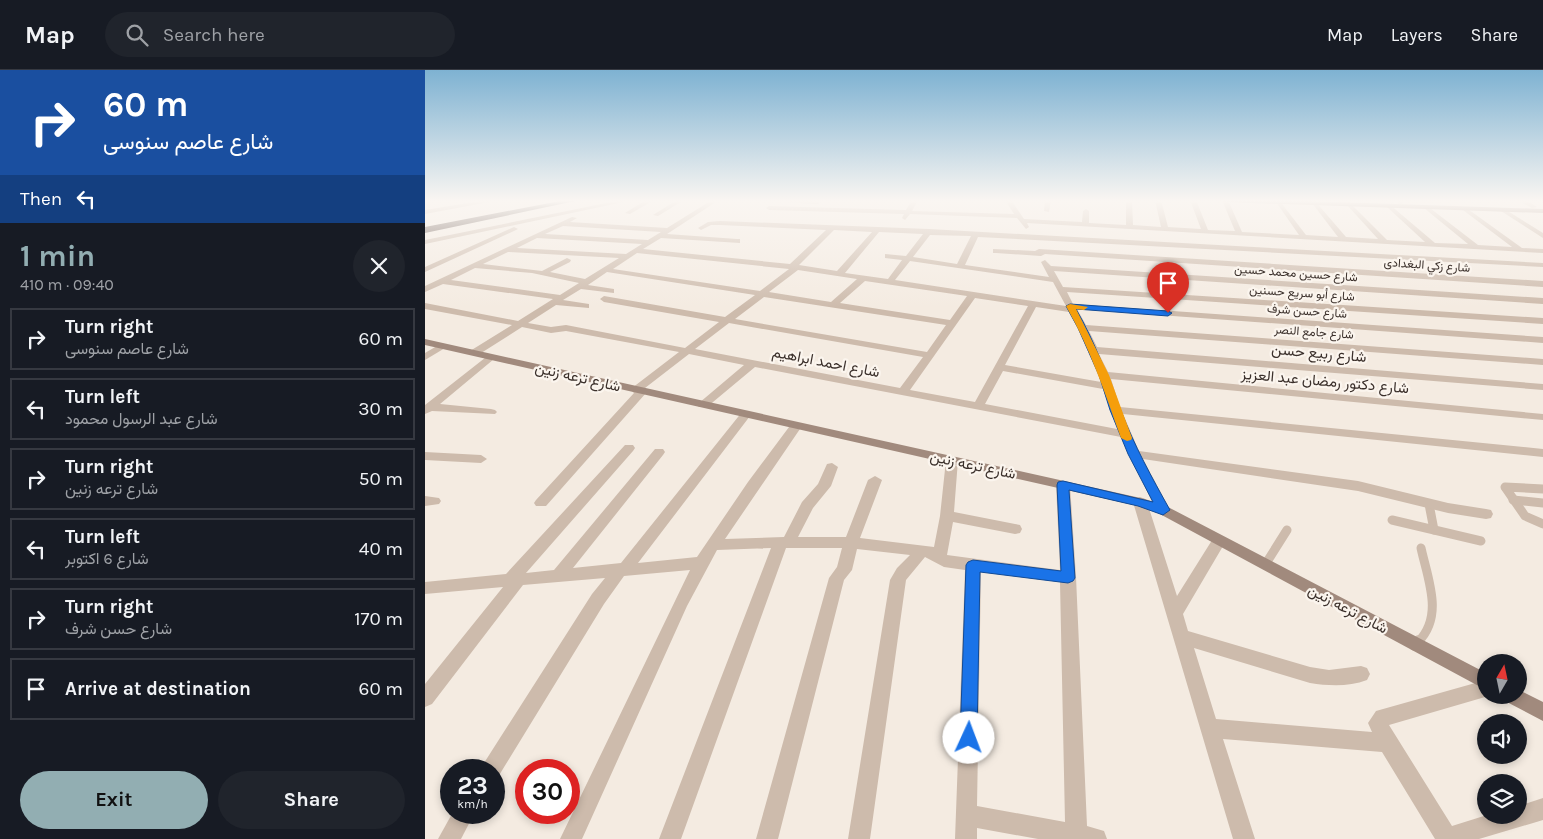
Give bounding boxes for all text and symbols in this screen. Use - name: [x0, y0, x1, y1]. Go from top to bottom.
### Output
- search box: [105, 12, 455, 57]
- text: Map: [25, 21, 75, 49]
- icon: search: [123, 21, 151, 49]
- text: Search here: [163, 24, 265, 46]
- text: Map: [1327, 24, 1363, 46]
- text: Layers: [1391, 24, 1443, 46]
- text: Share: [1471, 24, 1518, 46]
- text: 60 m: [103, 84, 188, 125]
- icon: right: [20, 90, 85, 155]
- text: شارع عاصم سنوسى: [103, 129, 273, 155]
- icon: left: [72, 185, 100, 213]
- text: Then: [20, 188, 62, 210]
- text: 1 min: [20, 238, 95, 274]
- button: close: [353, 240, 405, 292]
- street label: شارع زكي البغدادى: [1383, 255, 1471, 278]
- pin: [1147, 262, 1189, 313]
- street label: شارع حسين محمد حسين: [1234, 262, 1358, 286]
- icon: arrive: [1154, 269, 1182, 297]
- text: 410 m · 09:40: [20, 275, 114, 294]
- street label: شارع أبو سريع حسنين: [1249, 282, 1355, 306]
- street label: شارع حسن شرف: [1266, 301, 1348, 323]
- text: Turn right: [65, 316, 154, 338]
- street label: شارع جامع النصر: [1273, 322, 1354, 344]
- icon: right: [22, 325, 50, 353]
- text: 60 m: [359, 328, 403, 350]
- text: شارع عاصم سنوسى: [65, 339, 189, 358]
- street label: شارع ربيع حسن: [1271, 340, 1367, 368]
- street label: شارع احمد ابراهيم: [770, 343, 881, 383]
- street label: شارع ترعه زنين: [533, 358, 623, 398]
- street label: شارع دكتور رمضان عبد العزيز: [1239, 365, 1410, 399]
- text: Turn left: [65, 386, 140, 408]
- icon: left: [22, 395, 50, 423]
- text: 30 m: [358, 398, 403, 420]
- text: شارع عبد الرسول محمود: [65, 409, 218, 428]
- street label: شارع ترعه زنين: [928, 447, 1018, 485]
- text: Turn right: [65, 456, 154, 478]
- icon: right: [22, 465, 50, 493]
- text: 50 m: [359, 468, 403, 490]
- text: شارع ترعه زنين: [65, 479, 158, 498]
- text: Turn left: [65, 526, 140, 548]
- icon: left: [22, 535, 50, 563]
- text: 40 m: [359, 538, 403, 560]
- text: شارع 6 اكتوبر: [65, 549, 149, 568]
- street label: شارع ترعه زنين: [1304, 581, 1391, 639]
- text: Turn right: [65, 596, 154, 618]
- icon: right: [22, 605, 50, 633]
- text: 170 m: [354, 608, 403, 630]
- text: شارع حسن شرف: [65, 619, 172, 638]
- north arrow: [1477, 654, 1527, 704]
- map controls: [1477, 654, 1527, 824]
- icon: arrive: [22, 675, 50, 703]
- text: Arrive at destination: [65, 678, 251, 700]
- text: 60 m: [359, 678, 403, 700]
- position arrow: [942, 711, 994, 763]
- button: sound: [1477, 714, 1527, 764]
- speed limit sign: 30: [515, 759, 580, 824]
- button: Exit: [20, 771, 208, 829]
- button: Share: [218, 771, 405, 829]
- text: 23: [457, 771, 488, 800]
- button: layers: [1477, 774, 1527, 824]
- text: km/h: [457, 797, 488, 811]

